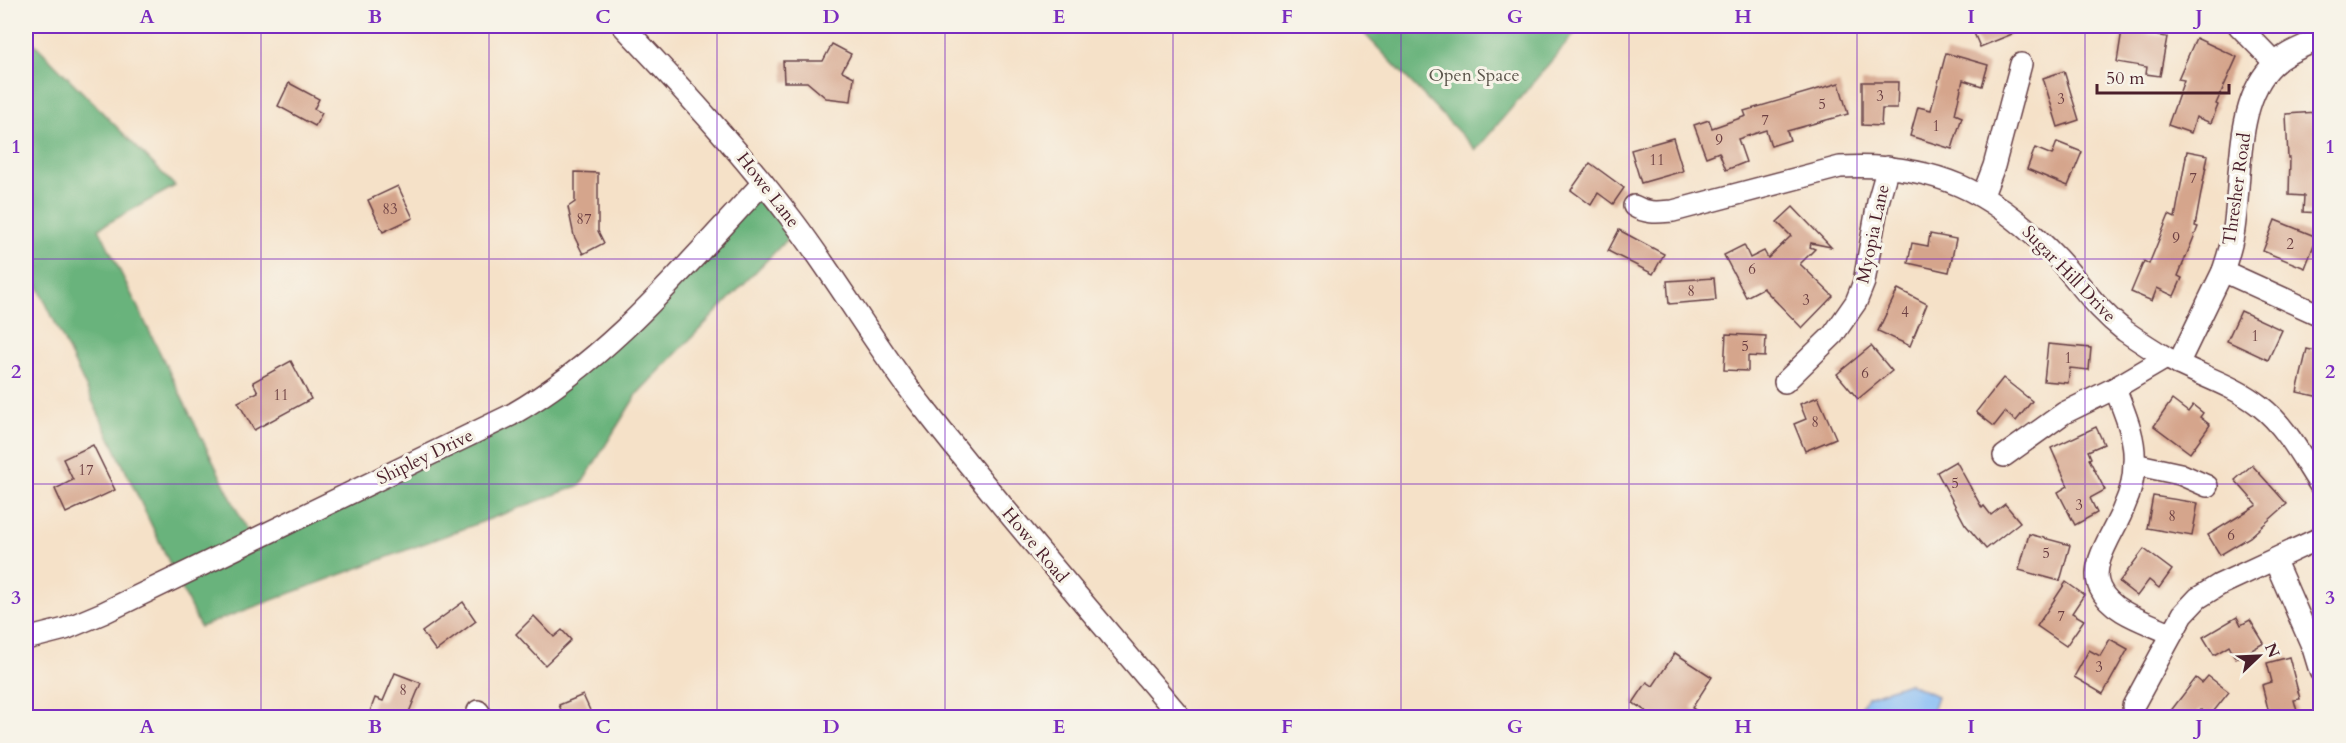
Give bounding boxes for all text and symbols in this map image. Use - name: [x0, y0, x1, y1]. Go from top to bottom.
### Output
- text: A: [139, 3, 155, 30]
- text: B: [368, 3, 382, 30]
- text: C: [595, 3, 611, 30]
- text: D: [822, 3, 840, 30]
- text: E: [1053, 3, 1065, 30]
- text: F: [1281, 3, 1293, 30]
- text: G: [1507, 3, 1523, 30]
- text: H: [1734, 3, 1752, 30]
- text: I: [1967, 3, 1975, 30]
- text: J: [2192, 3, 2203, 30]
- scale bar: [2097, 57, 2229, 95]
- park label: Open Space: [1428, 63, 1520, 88]
- text: 50 m: [2106, 66, 2145, 91]
- house number: 3: [1876, 86, 1884, 106]
- house number: 3: [2057, 89, 2065, 109]
- house number: 5: [1818, 94, 1826, 114]
- house number: 7: [1761, 110, 1769, 130]
- house number: 1: [1932, 116, 1940, 136]
- house number: 9: [1715, 130, 1723, 150]
- street label: Thresher Road: [2217, 131, 2257, 247]
- text: 1: [11, 133, 21, 160]
- text: 1: [2325, 133, 2335, 160]
- street label: Howe Lane: [731, 147, 805, 233]
- house number: 11: [1649, 150, 1665, 170]
- house number: 7: [2189, 168, 2197, 188]
- street label: Myopia Lane: [1850, 182, 1896, 286]
- house number: 83: [382, 199, 398, 219]
- house number: 87: [576, 209, 592, 229]
- street label: Sugar Hill Drive: [2016, 220, 2122, 328]
- house number: 9: [2172, 228, 2180, 248]
- house number: 2: [2286, 234, 2294, 254]
- house number: 6: [1748, 259, 1756, 279]
- house number: 8: [1687, 281, 1695, 301]
- house number: 3: [1802, 290, 1810, 310]
- house number: 4: [1901, 302, 1909, 322]
- house number: 1: [2251, 326, 2259, 346]
- house number: 5: [1741, 336, 1749, 356]
- house number: 1: [2064, 348, 2072, 368]
- text: 2: [11, 358, 21, 385]
- text: 2: [2325, 358, 2335, 385]
- house number: 6: [1861, 363, 1869, 383]
- house number: 11: [273, 385, 289, 405]
- house number: 8: [1811, 412, 1819, 432]
- street label: Shipley Drive: [373, 423, 477, 491]
- house number: 17: [78, 460, 94, 480]
- house number: 5: [1951, 473, 1959, 493]
- house number: 3: [2075, 495, 2083, 515]
- street label: Howe Road: [996, 502, 1074, 589]
- house number: 8: [2168, 506, 2176, 526]
- house number: 6: [2227, 525, 2235, 545]
- house number: 5: [2042, 543, 2050, 563]
- text: 3: [11, 584, 21, 611]
- text: 3: [2325, 584, 2335, 611]
- house number: 7: [2057, 606, 2065, 626]
- north arrow: [2229, 626, 2289, 686]
- text: N: [2259, 640, 2285, 661]
- house number: 3: [2095, 657, 2103, 677]
- house number: 8: [399, 680, 407, 700]
- text: A: [139, 713, 155, 740]
- text: B: [368, 713, 382, 740]
- text: C: [595, 713, 611, 740]
- text: D: [822, 713, 840, 740]
- text: E: [1053, 713, 1065, 740]
- text: F: [1281, 713, 1293, 740]
- text: G: [1507, 713, 1523, 740]
- text: H: [1734, 713, 1752, 740]
- text: I: [1967, 713, 1975, 740]
- text: J: [2192, 713, 2203, 740]

